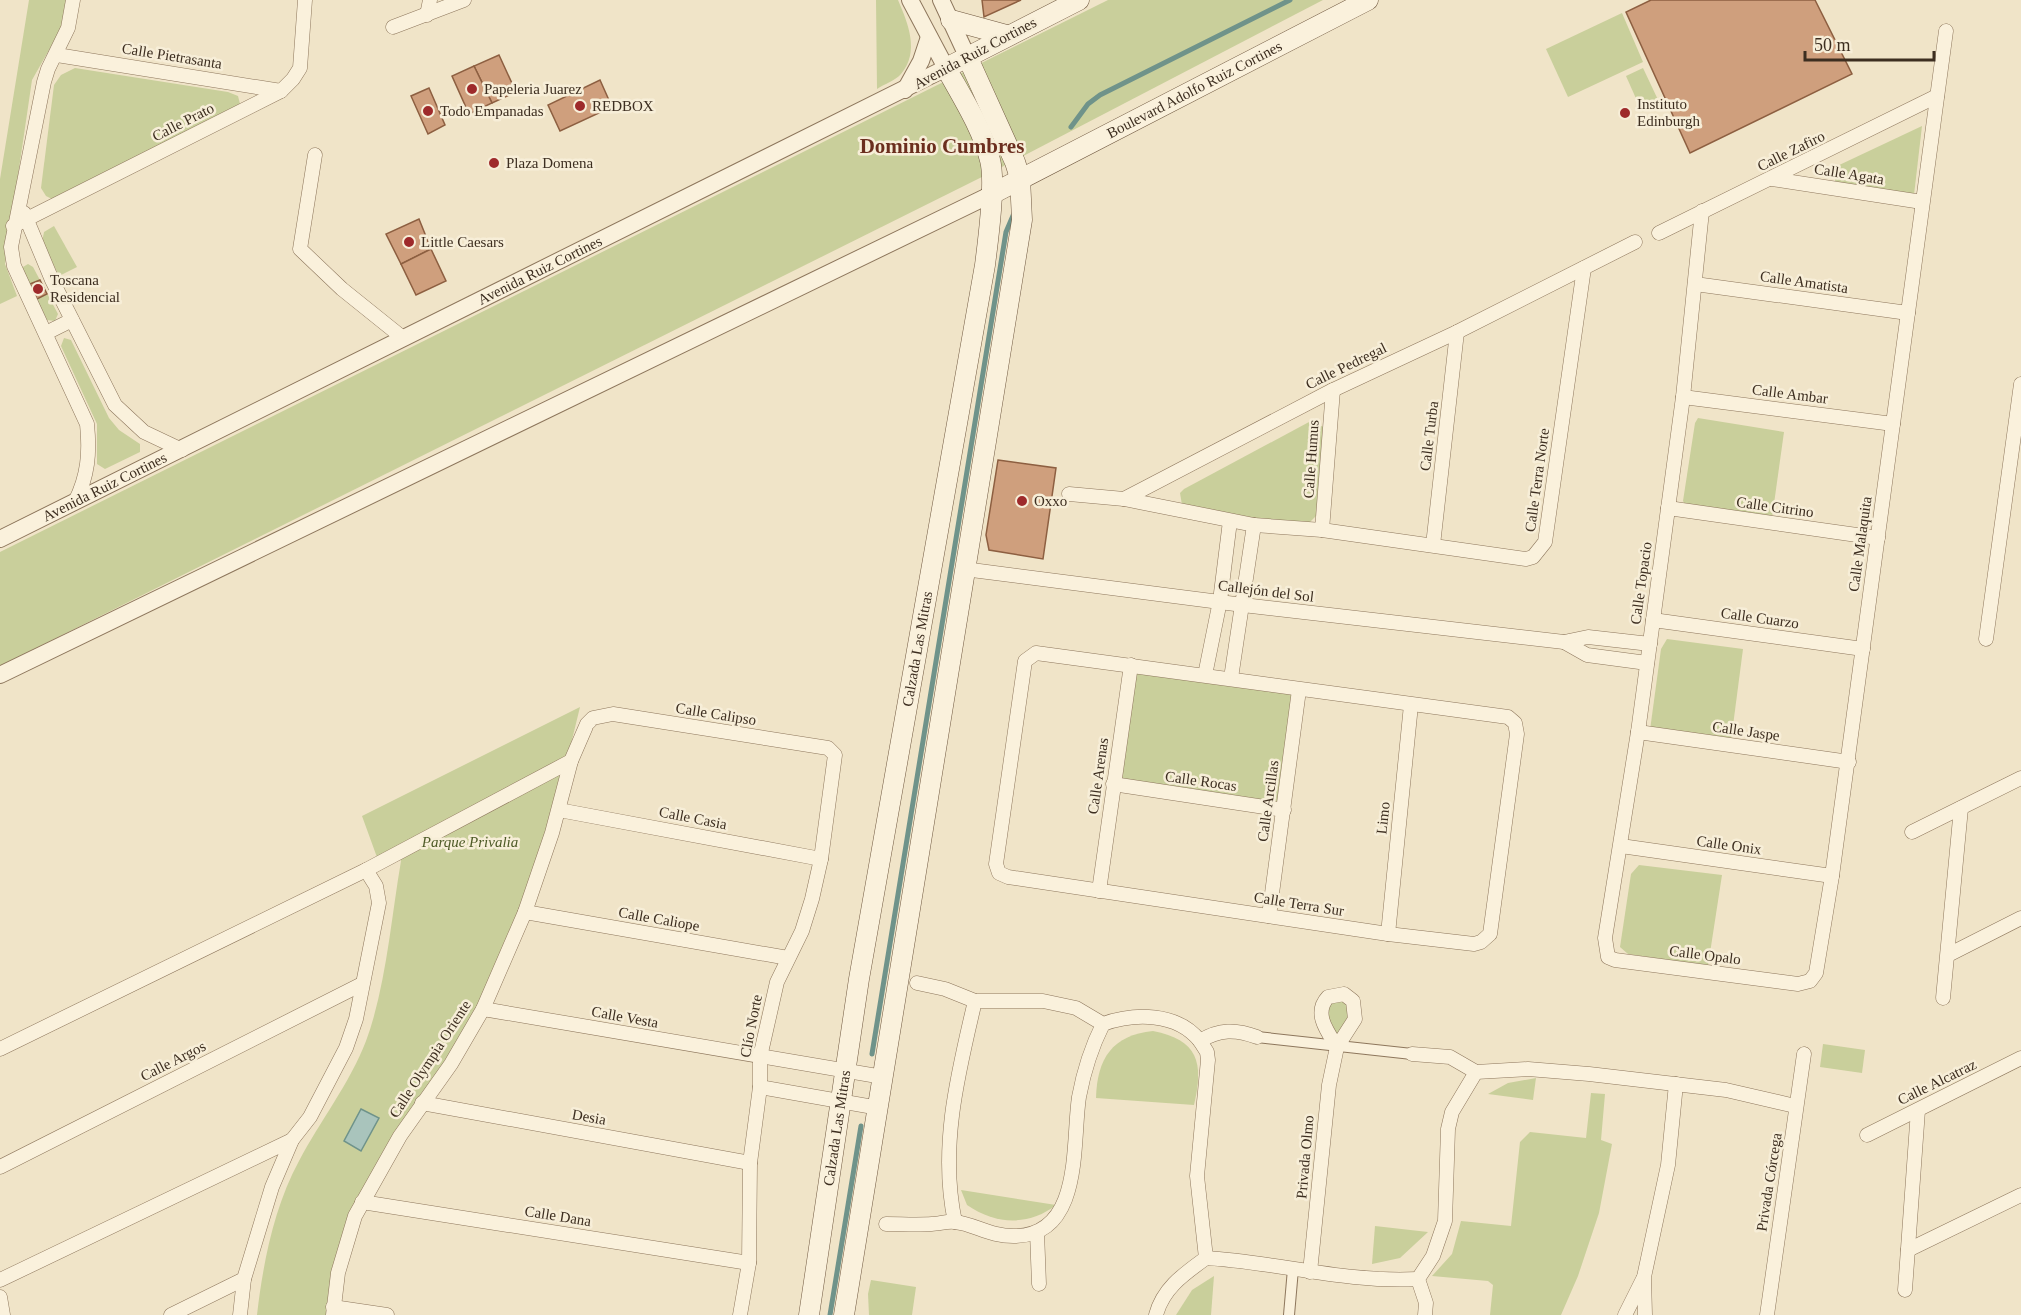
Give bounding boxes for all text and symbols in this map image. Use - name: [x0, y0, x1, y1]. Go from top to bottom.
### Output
- street label: Avenida Ruiz Cortines: [911, 14, 1039, 92]
- scale bar: [1805, 24, 1934, 62]
- text: 50 m: [1814, 35, 1851, 55]
- street label: Boulevard Adolfo Ruiz Cortines: [1104, 38, 1285, 141]
- street label: Calle Pietrasanta: [121, 40, 224, 72]
- place label: Papeleria Juarez: [484, 81, 582, 97]
- marker: Papeleria Juarez: [465, 82, 479, 96]
- place label: Instituto Edinburgh: [1637, 96, 1701, 129]
- place label: REDBOX: [592, 98, 654, 114]
- marker: REDBOX: [573, 99, 587, 113]
- street label: Calle Prato: [149, 100, 217, 144]
- place label: Todo Empanadas: [440, 103, 544, 119]
- marker: Todo Empanadas: [421, 104, 435, 118]
- marker: Instituto Edinburgh: [1618, 106, 1632, 120]
- street label: Calle Zafiro: [1755, 128, 1827, 174]
- district label: Dominio Cumbres: [860, 134, 1024, 158]
- place label: Plaza Domena: [506, 155, 593, 171]
- marker: Plaza Domena: [487, 156, 501, 170]
- street label: Calle Agata: [1813, 161, 1885, 187]
- street label: Avenida Ruiz Cortines: [475, 233, 605, 308]
- place label: Little Caesars: [421, 234, 504, 250]
- marker: Little Caesars: [402, 235, 416, 249]
- street label: Calle Amatista: [1759, 268, 1849, 296]
- place label: Toscana Residencial: [50, 272, 120, 305]
- marker: Toscana Residencial: [31, 282, 45, 296]
- street label: Calle Pedregal: [1303, 340, 1389, 392]
- street label: Calle Ambar: [1751, 381, 1829, 407]
- street label: Calle Turba: [1417, 400, 1441, 472]
- street label: Calle Humus: [1300, 419, 1322, 499]
- street label: Calle Terra Norte: [1522, 427, 1552, 533]
- street label: Avenida Ruiz Cortines: [40, 449, 170, 524]
- place label: Oxxo: [1034, 493, 1067, 509]
- marker: Oxxo: [1015, 494, 1029, 508]
- street label: Calle Citrino: [1735, 494, 1815, 520]
- street label: Calle Malaquita: [1845, 495, 1875, 593]
- street label: Calle Topacio: [1627, 541, 1655, 625]
- street label: Callejón del Sol: [1217, 577, 1315, 605]
- street label: Calzada Las Mitras: [899, 590, 935, 708]
- street label: Calle Cuarzo: [1720, 605, 1800, 631]
- street label: Calle Calipso: [675, 700, 757, 728]
- street label: Calle Jaspe: [1711, 718, 1781, 744]
- street label: Calle Arenas: [1085, 737, 1111, 815]
- street label: Calle Arcillas: [1254, 759, 1282, 843]
- street label: Calle Rocas: [1164, 768, 1238, 794]
- street label: Limo: [1373, 801, 1393, 835]
- street label: Calle Casia: [658, 804, 729, 832]
- street label: Calle Onix: [1696, 833, 1763, 858]
- park label: Parque Privalia: [421, 834, 518, 850]
- street label: Calle Terra Sur: [1253, 889, 1345, 919]
- street label: Calle Caliope: [617, 904, 701, 934]
- street label: Calle Opalo: [1668, 943, 1742, 967]
- street label: Clío Norte: [737, 993, 765, 1059]
- street label: Calle Olympia Oriente: [386, 997, 474, 1121]
- street label: Calle Vesta: [590, 1003, 660, 1031]
- street label: Calle Argos: [138, 1038, 208, 1084]
- street label: Calle Alcatraz: [1895, 1056, 1979, 1108]
- street label: Calzada Las Mitras: [820, 1069, 853, 1187]
- street label: Desia: [571, 1106, 608, 1128]
- street label: Privada Olmo: [1293, 1115, 1317, 1199]
- street label: Privada Córcega: [1753, 1131, 1785, 1232]
- street label: Calle Dana: [524, 1203, 593, 1229]

